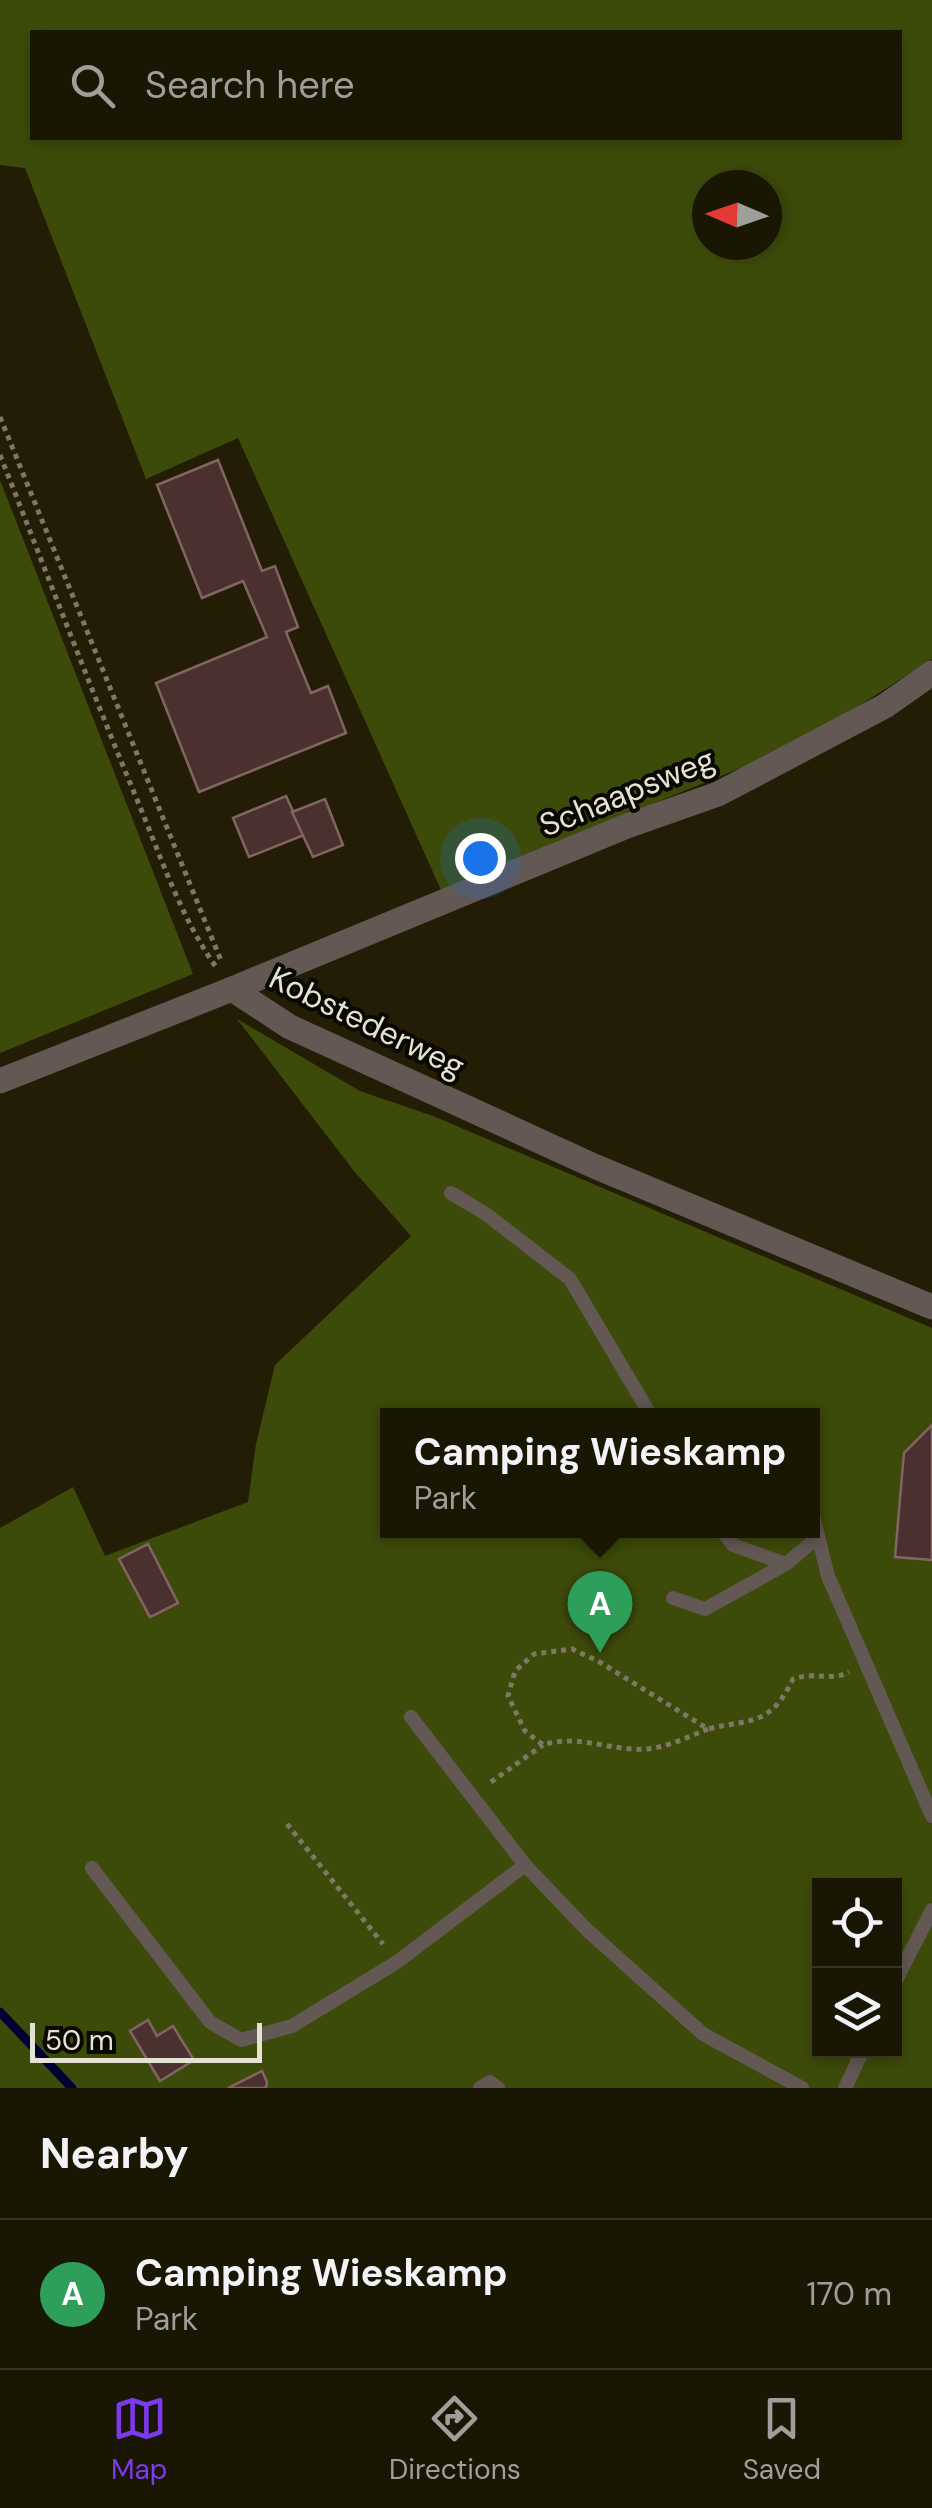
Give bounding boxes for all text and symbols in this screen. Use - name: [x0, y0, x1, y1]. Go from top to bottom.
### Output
- search box: [30, 30, 902, 140]
- icon: search: [65, 58, 120, 113]
- text: Search here: [145, 60, 355, 110]
- north arrow: [692, 170, 782, 260]
- street label: Schaapsweg: [533, 738, 721, 846]
- your location: [455, 833, 506, 884]
- street label: Kobstederweg: [262, 957, 472, 1087]
- popup: [380, 1408, 820, 1538]
- text: Camping Wieskamp: [414, 1427, 786, 1477]
- text: Park: [414, 1477, 477, 1519]
- pin: A: [568, 1570, 632, 1653]
- map controls: [812, 1878, 902, 2058]
- button: locate: [812, 1878, 902, 1968]
- button: layers: [812, 1968, 902, 2058]
- scale bar: [30, 2018, 262, 2062]
- text: 50 m: [45, 2022, 114, 2059]
- text: Nearby: [40, 2126, 189, 2181]
- text: Camping Wieskamp: [135, 2248, 508, 2298]
- text: A: [61, 2273, 84, 2315]
- text: 170 m: [806, 2273, 892, 2315]
- text: Park: [135, 2298, 198, 2340]
- tab: Map: [111, 2391, 167, 2488]
- tab: Directions: [389, 2391, 521, 2488]
- tab: Saved: [743, 2391, 821, 2488]

